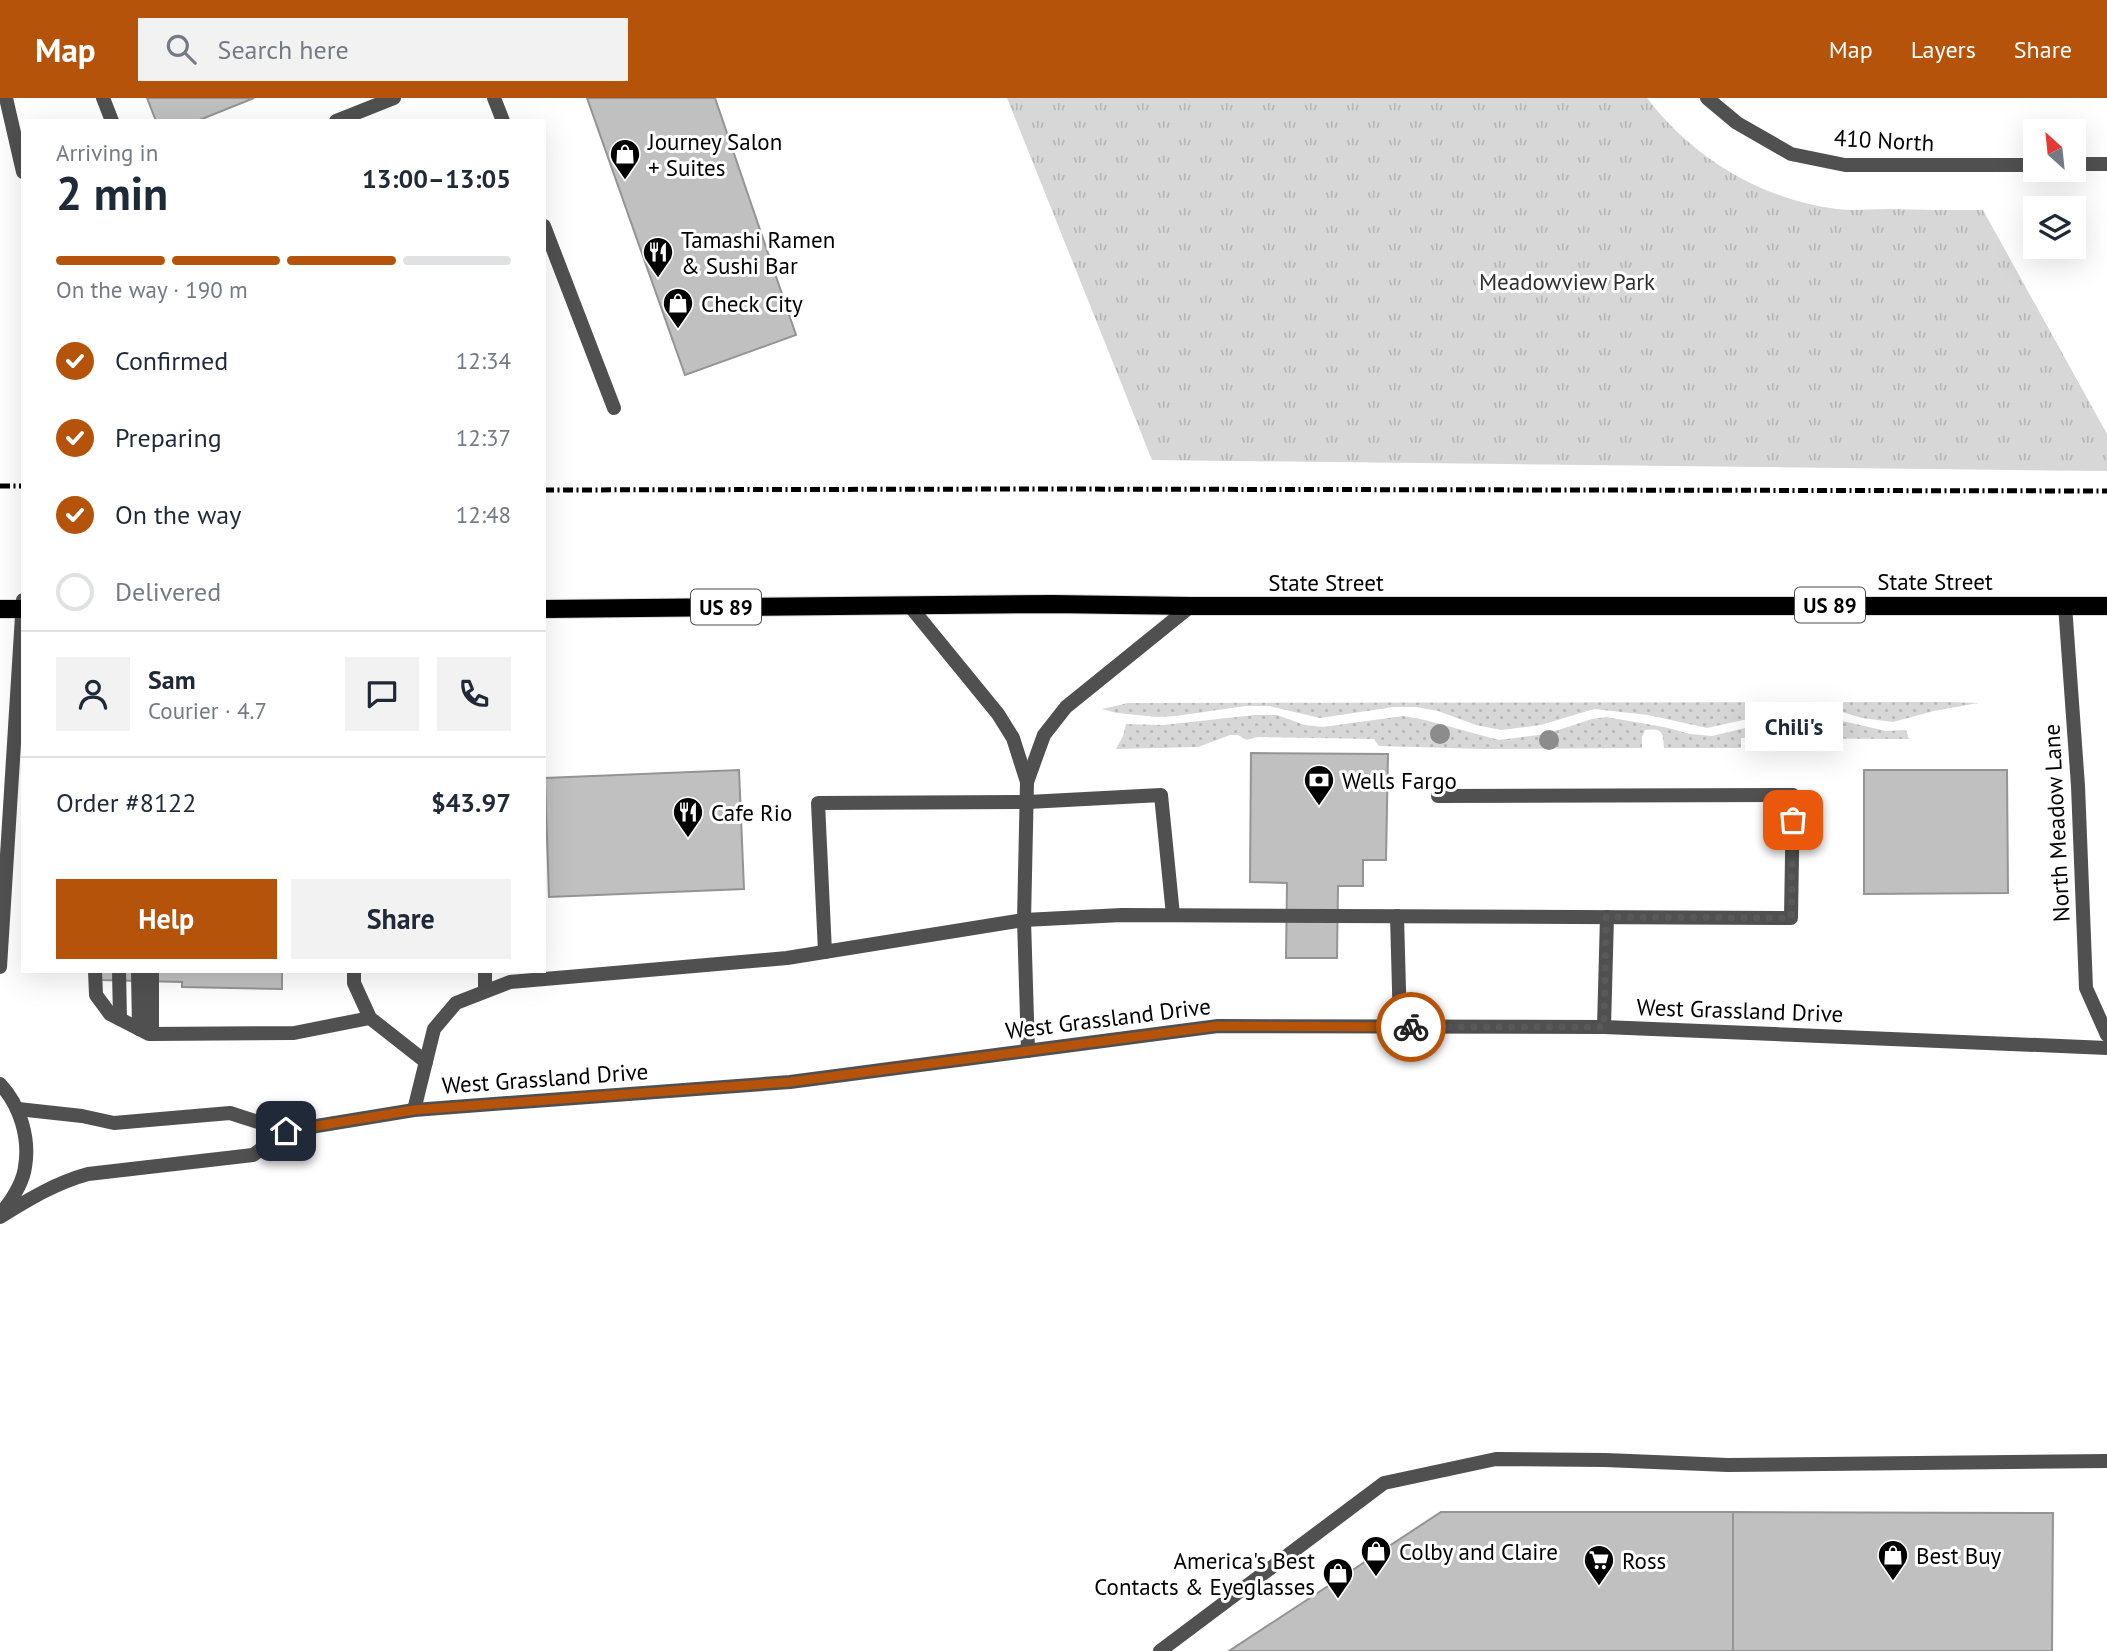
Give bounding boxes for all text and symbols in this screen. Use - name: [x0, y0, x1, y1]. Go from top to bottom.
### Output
- search box: [138, 18, 628, 81]
- text: Map: [35, 28, 96, 71]
- icon: search: [162, 30, 200, 68]
- text: Search here: [218, 33, 349, 66]
- text: Map: [1829, 34, 1873, 65]
- text: Layers: [1911, 34, 1976, 65]
- text: Share: [2014, 34, 2072, 65]
- north arrow: [2023, 119, 2086, 182]
- map controls: [2023, 119, 2086, 259]
- street label: 410 North: [1833, 123, 1935, 157]
- place label: Journey Salon + Suites: [647, 127, 782, 182]
- shop icon: Journey Salon + Suites: [608, 137, 642, 181]
- text: Arriving in: [56, 138, 158, 167]
- text: 13:00–13:05: [362, 162, 511, 195]
- text: 2 min: [56, 163, 168, 223]
- button: layers: [2023, 196, 2086, 259]
- place label: Tamashi Ramen & Sushi Bar: [681, 225, 835, 280]
- restaurant icon: Tamashi Ramen & Sushi Bar: [641, 235, 675, 279]
- park label: Meadowview Park: [1479, 267, 1655, 296]
- text: On the way · 190 m: [56, 275, 248, 304]
- shop icon: Check City: [661, 286, 695, 330]
- place label: Check City: [701, 289, 803, 318]
- icon: check: [56, 342, 94, 380]
- text: Confirmed: [115, 344, 228, 377]
- text: 12:34: [456, 346, 511, 375]
- icon: check: [56, 419, 94, 457]
- text: Preparing: [115, 421, 222, 454]
- text: 12:37: [456, 423, 511, 452]
- icon: check: [56, 496, 94, 534]
- text: On the way: [115, 498, 241, 531]
- text: 12:48: [456, 500, 511, 529]
- street label: State Street: [1877, 567, 1993, 596]
- street label: State Street: [1268, 568, 1384, 597]
- text: Delivered: [115, 575, 221, 608]
- road number: US 89: [1795, 588, 1865, 622]
- road number: US 89: [691, 589, 761, 624]
- button: person: [56, 657, 130, 731]
- button: chat: [345, 657, 419, 731]
- button: phone: [437, 657, 511, 731]
- text: Sam: [148, 663, 196, 696]
- text: Courier · 4.7: [148, 696, 267, 725]
- callout: Chili's: [1744, 701, 1842, 750]
- text: Chili's: [1765, 712, 1823, 741]
- street label: North Meadow Lane: [2036, 723, 2076, 923]
- bank icon: Wells Fargo: [1302, 763, 1336, 807]
- place label: Wells Fargo: [1342, 766, 1457, 795]
- text: Order #8122: [56, 786, 196, 819]
- text: $43.97: [431, 786, 511, 819]
- pin: [1763, 790, 1823, 850]
- restaurant icon: Cafe Rio: [671, 795, 705, 839]
- place label: Cafe Rio: [711, 798, 792, 827]
- icon: bag: [1774, 801, 1812, 839]
- button: Help: [56, 879, 277, 959]
- button: Share: [291, 879, 511, 959]
- street label: West Grassland Drive: [1004, 991, 1212, 1045]
- courier: [1376, 992, 1446, 1062]
- street label: West Grassland Drive: [1636, 992, 1844, 1028]
- icon: bike: [1392, 1008, 1430, 1046]
- street label: West Grassland Drive: [441, 1056, 649, 1100]
- pin: [256, 1101, 316, 1161]
- icon: home: [267, 1112, 305, 1150]
- shop icon: Colby and Claire: [1359, 1534, 1393, 1578]
- place label: Colby and Claire: [1399, 1537, 1558, 1566]
- shop icon: Best Buy: [1876, 1538, 1910, 1582]
- place label: Best Buy: [1916, 1541, 2002, 1570]
- supermarket icon: Ross: [1582, 1543, 1616, 1587]
- place label: America's Best Contacts & Eyeglasses: [1094, 1546, 1315, 1601]
- place label: Ross: [1622, 1546, 1666, 1575]
- shop icon: America's Best Contacts & Eyeglasses: [1321, 1556, 1355, 1600]

